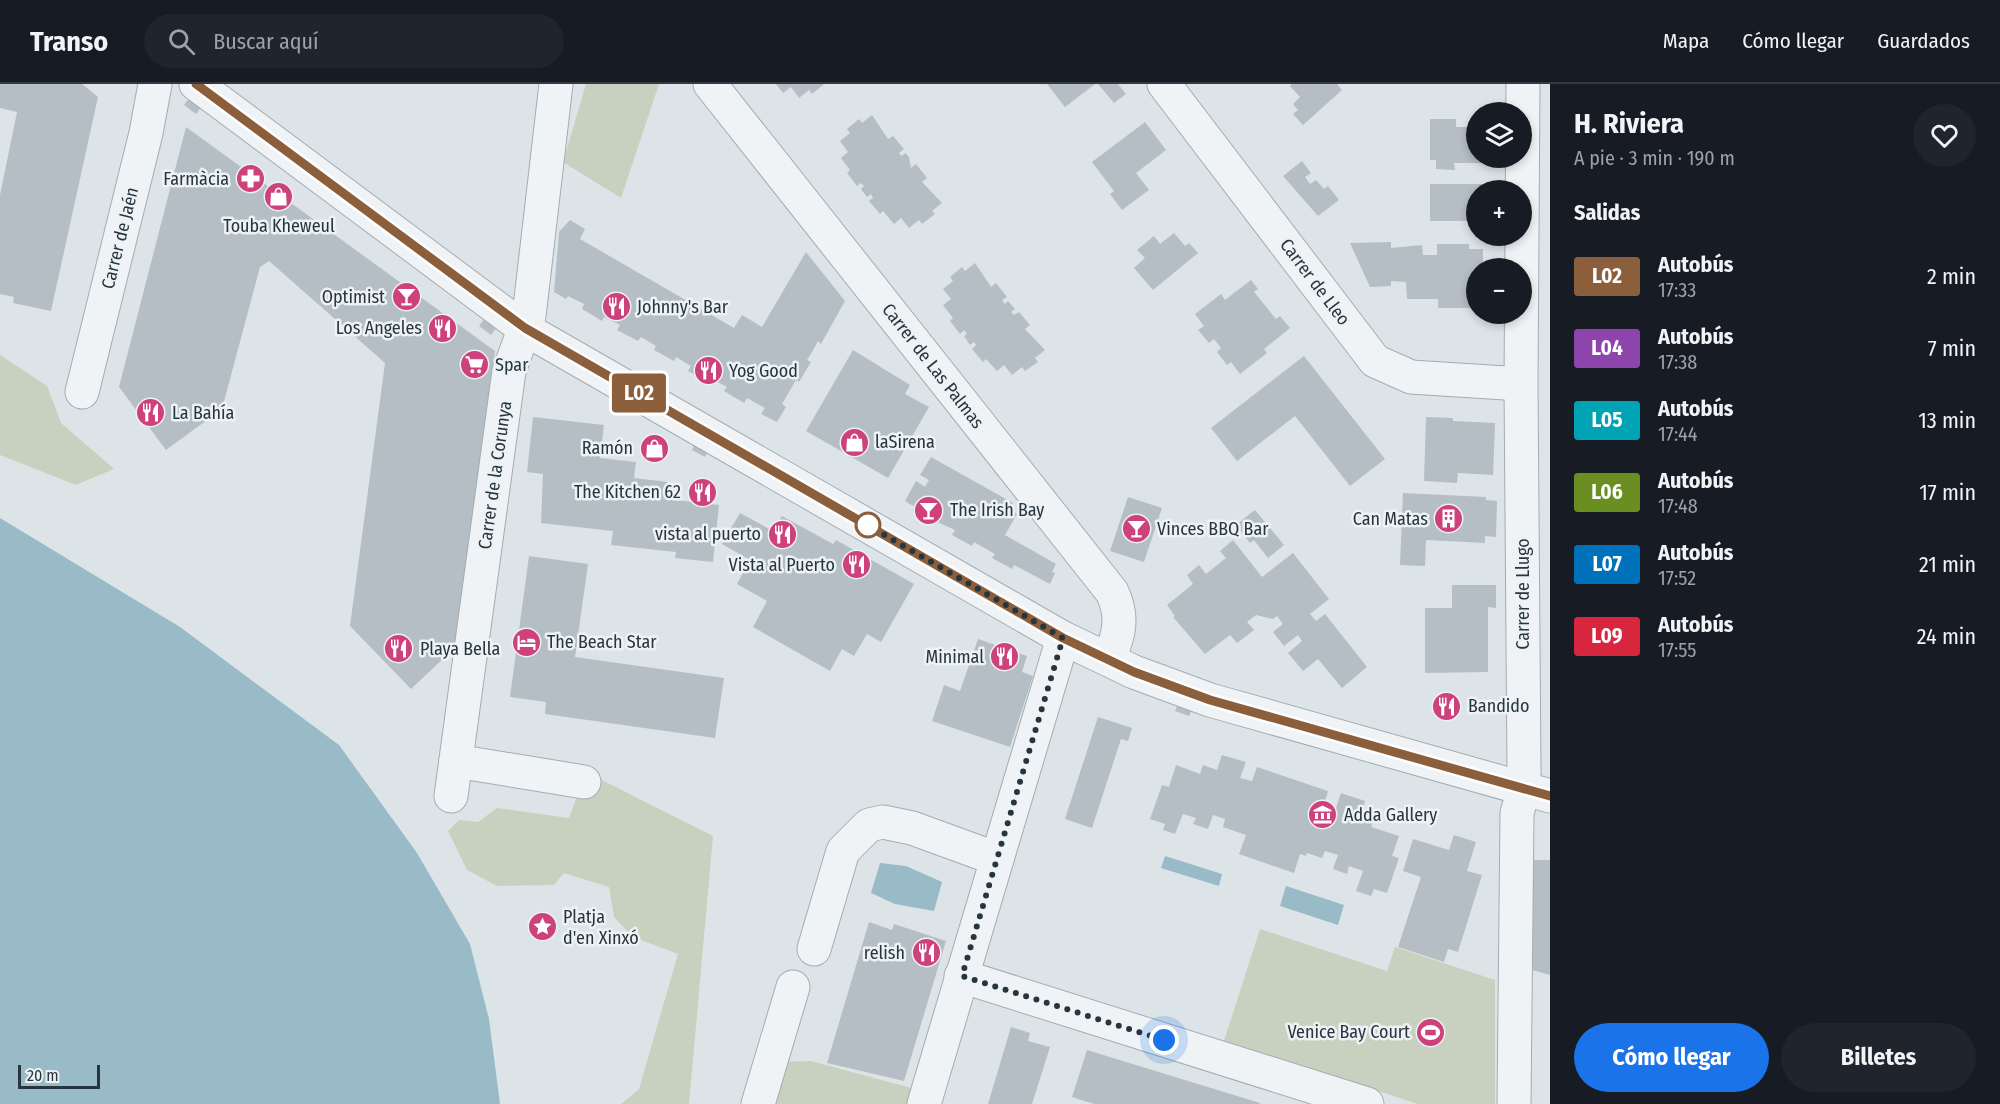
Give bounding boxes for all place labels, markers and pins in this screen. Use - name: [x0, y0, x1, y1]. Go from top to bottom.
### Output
- pharmacy icon: Farmàcia: [234, 163, 266, 195]
- place label: Farmàcia: [163, 168, 229, 190]
- shop icon: Touba Kheweul: [263, 181, 295, 213]
- place label: Touba Kheweul: [223, 215, 335, 237]
- bar icon: Optimist: [390, 281, 422, 313]
- place label: Optimist: [322, 286, 385, 308]
- restaurant icon: Johnny's Bar: [600, 291, 632, 323]
- place label: Johnny's Bar: [637, 296, 729, 318]
- restaurant icon: Los Angeles: [427, 312, 459, 344]
- place label: Los Angeles: [336, 317, 422, 339]
- supermarket icon: Spar: [458, 349, 490, 381]
- place label: Spar: [495, 354, 529, 376]
- restaurant icon: Yog Good: [692, 355, 724, 387]
- place label: Yog Good: [729, 360, 798, 382]
- restaurant icon: La Bahía: [135, 397, 167, 429]
- place label: La Bahía: [172, 402, 235, 424]
- shop icon: laSirena: [838, 426, 870, 458]
- place label: laSirena: [875, 431, 935, 453]
- shop icon: Ramón: [638, 432, 670, 464]
- place label: Ramón: [582, 437, 633, 459]
- restaurant icon: The Kitchen 62: [686, 476, 718, 508]
- place label: The Kitchen 62: [574, 481, 681, 503]
- bar icon: The Irish Bay: [913, 494, 945, 526]
- place label: The Irish Bay: [950, 499, 1044, 521]
- building icon: Can Matas: [1433, 503, 1465, 535]
- place label: Can Matas: [1353, 508, 1428, 530]
- unlabelled marker: [855, 512, 881, 538]
- bar icon: Vinces BBQ Bar: [1120, 513, 1152, 545]
- restaurant icon: vista al puerto: [766, 518, 798, 550]
- place label: Vinces BBQ Bar: [1157, 518, 1269, 540]
- place label: vista al puerto: [655, 523, 761, 545]
- restaurant icon: Vista al Puerto: [840, 549, 872, 581]
- place label: Vista al Puerto: [729, 554, 835, 576]
- hotel icon: The Beach Star: [510, 626, 542, 658]
- place label: The Beach Star: [547, 631, 657, 653]
- restaurant icon: Playa Bella: [383, 633, 415, 665]
- place label: Playa Bella: [420, 638, 500, 660]
- restaurant icon: Minimal: [989, 641, 1021, 673]
- place label: Minimal: [925, 646, 984, 668]
- restaurant icon: Bandido: [1431, 690, 1463, 722]
- place label: Bandido: [1468, 695, 1529, 717]
- museum icon: Adda Gallery: [1307, 799, 1339, 831]
- place label: Adda Gallery: [1344, 804, 1437, 826]
- place label: Platja d'en Xinxó: [563, 906, 639, 949]
- place icon: Platja d'en Xinxó: [526, 911, 558, 943]
- restaurant icon: relish: [910, 937, 942, 969]
- place label: relish: [864, 942, 905, 964]
- sports icon: Venice Bay Court: [1415, 1016, 1447, 1048]
- place label: Venice Bay Court: [1287, 1021, 1410, 1043]

